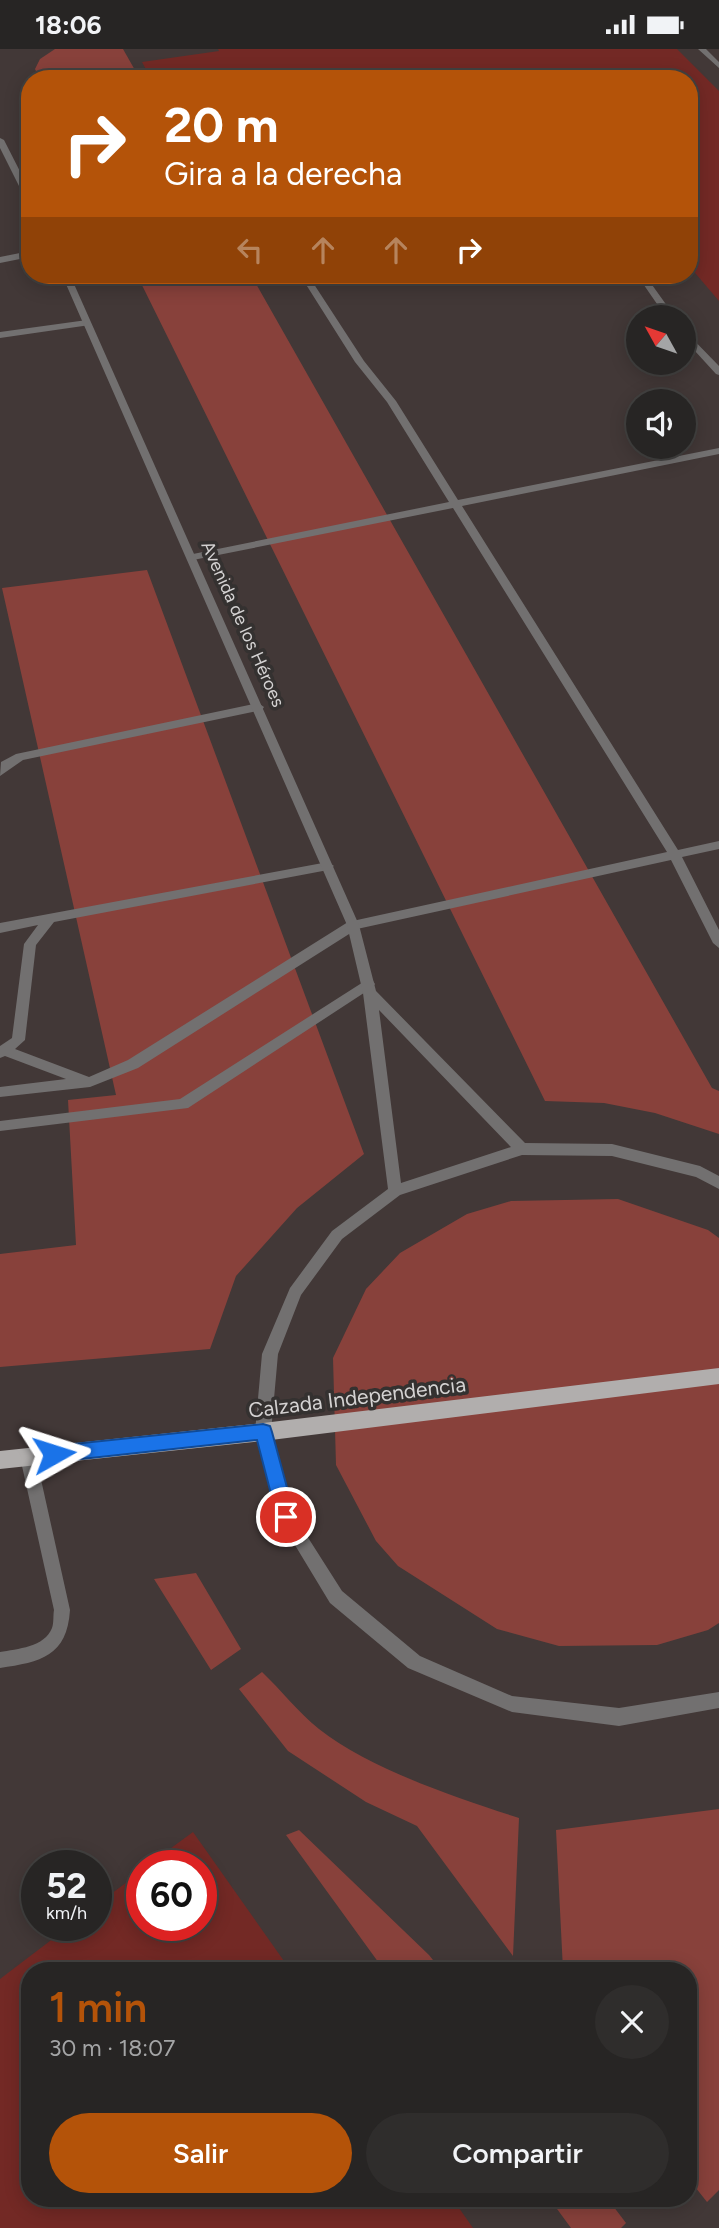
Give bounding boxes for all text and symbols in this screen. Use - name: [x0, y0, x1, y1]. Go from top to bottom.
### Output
- text: 18:06: [35, 9, 102, 41]
- text: 20 m: [164, 95, 279, 154]
- icon: right: [49, 98, 140, 189]
- text: Gira a la derecha: [164, 155, 402, 193]
- icon: left: [231, 231, 269, 269]
- icon: ahead: [304, 231, 342, 269]
- icon: ahead: [377, 231, 415, 269]
- icon: right: [450, 231, 488, 269]
- north arrow: [626, 305, 696, 375]
- map controls: [626, 305, 696, 459]
- button: sound: [626, 389, 696, 459]
- street label: Avenida de los Héroes: [196, 538, 290, 710]
- street label: Calzada Independencia: [247, 1371, 467, 1423]
- position arrow: [17, 1417, 91, 1491]
- pin: [256, 1487, 316, 1547]
- icon: arrive: [267, 1498, 305, 1536]
- speed limit sign: 60: [126, 1850, 217, 1941]
- text: 52: [46, 1865, 87, 1907]
- text: km/h: [46, 1902, 87, 1924]
- text: 1 min: [49, 1982, 147, 2033]
- button: close: [595, 1985, 669, 2059]
- text: 30 m · 18:07: [49, 2034, 175, 2062]
- button: Salir: [49, 2113, 352, 2193]
- button: Compartir: [366, 2113, 669, 2193]

